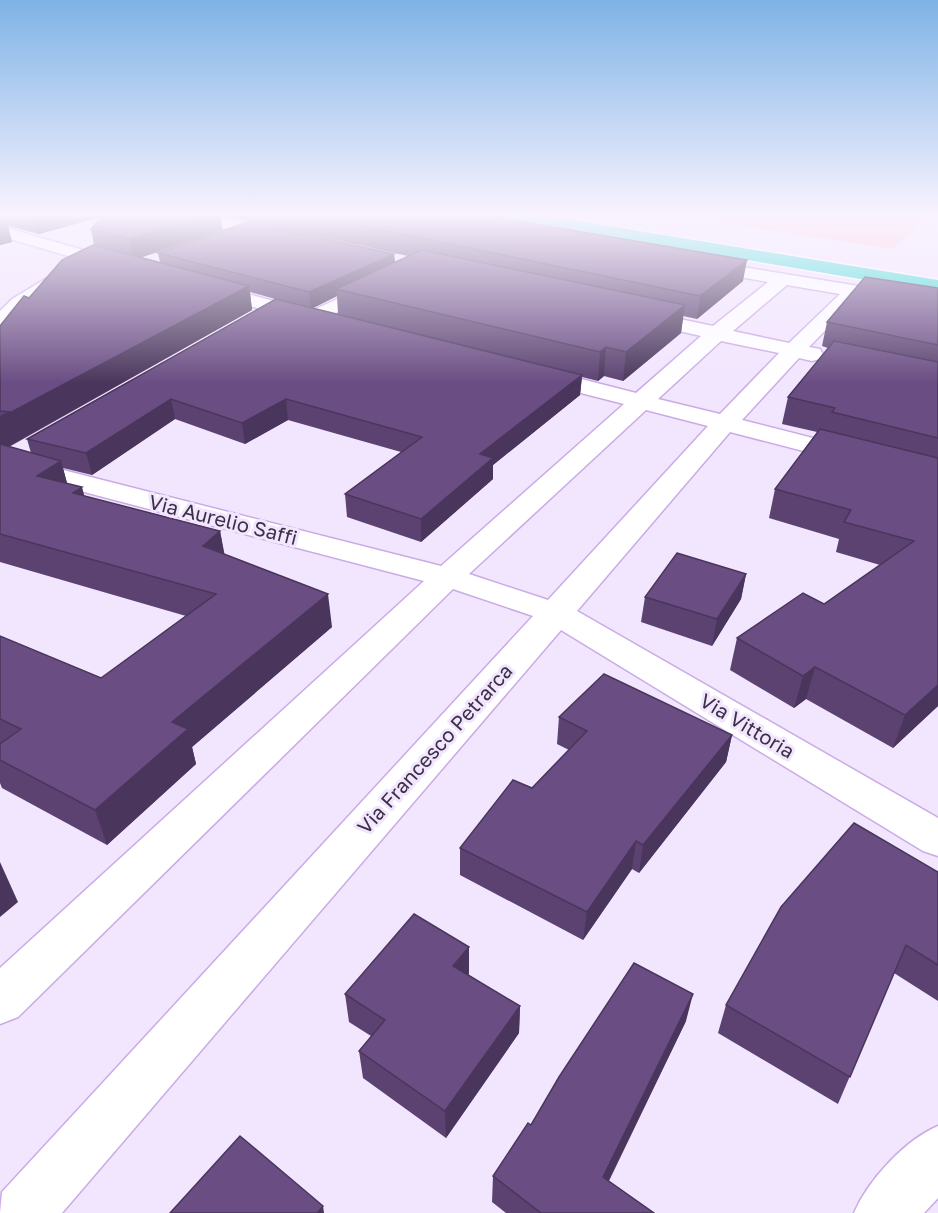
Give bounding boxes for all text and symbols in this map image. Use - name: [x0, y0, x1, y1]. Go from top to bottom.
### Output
- street label: Via Aurelio Saffi: [146, 489, 300, 549]
- street label: Via Francesco Petrarca: [352, 658, 517, 838]
- street label: Via Vittoria: [696, 688, 799, 763]

